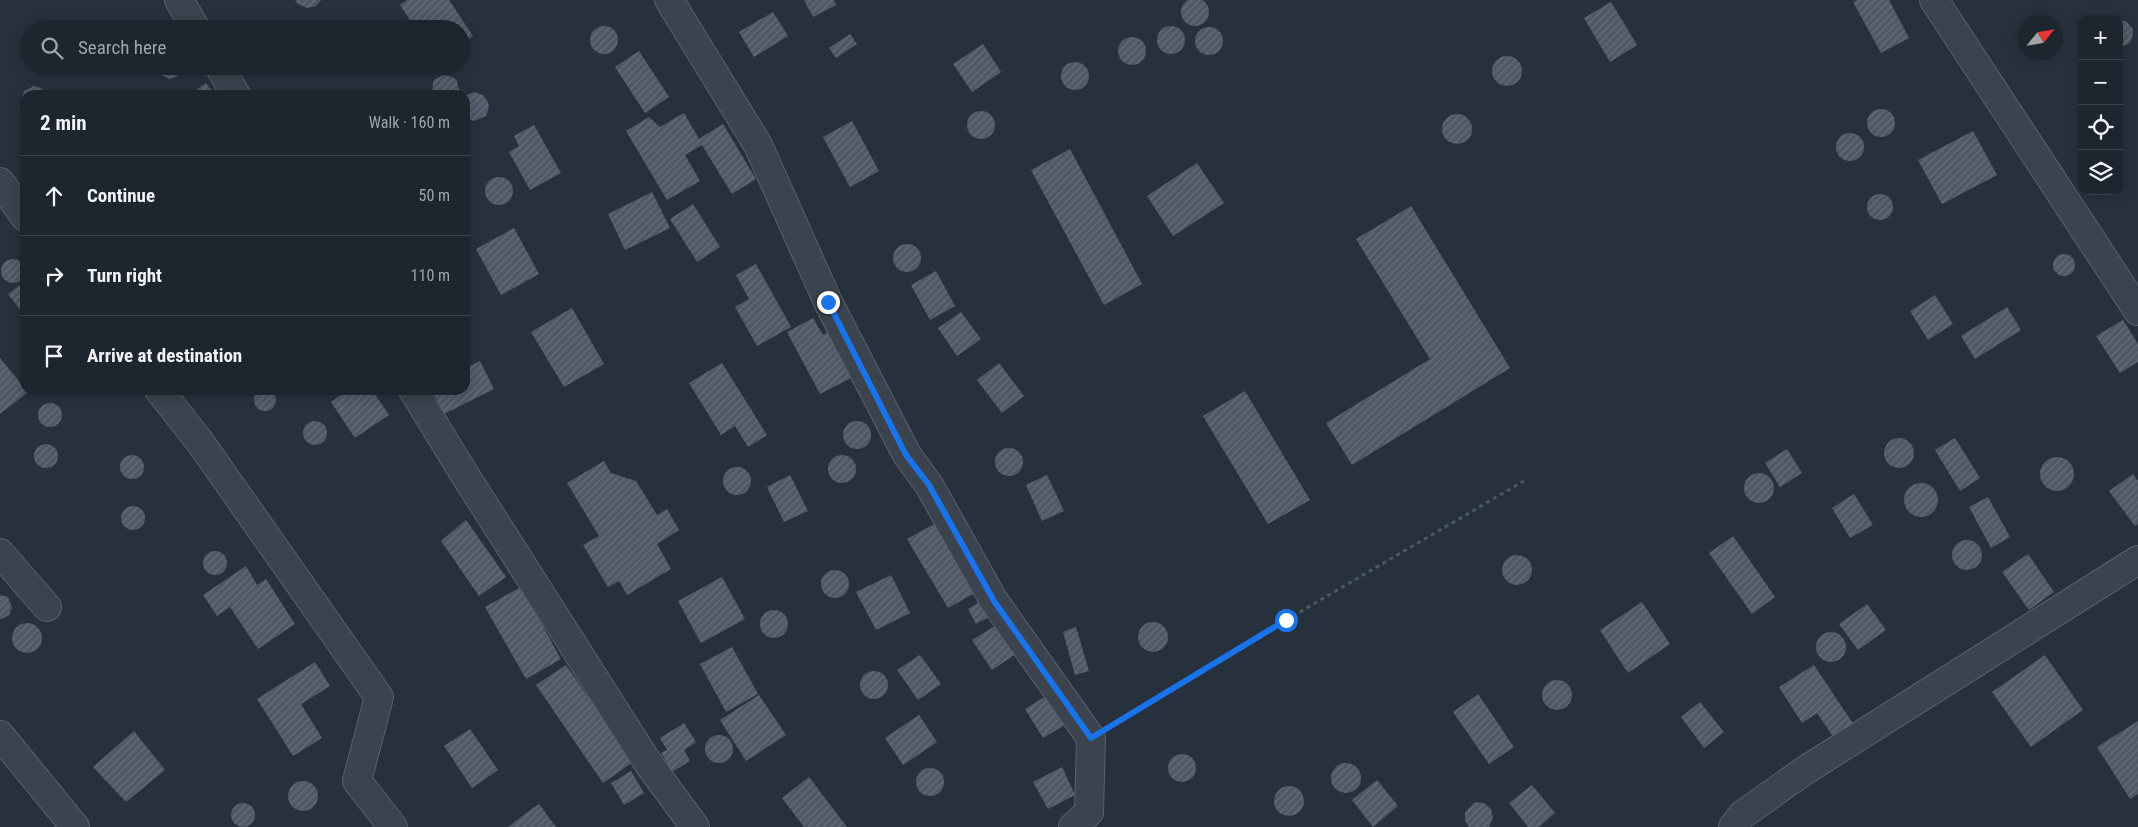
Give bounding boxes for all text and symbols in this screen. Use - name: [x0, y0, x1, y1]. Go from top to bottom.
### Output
- north arrow: [2018, 15, 2063, 60]
- map controls: [2078, 15, 2123, 195]
- button: +: [2078, 15, 2123, 60]
- search box: [20, 20, 470, 75]
- icon: search: [38, 34, 66, 62]
- text: Search here: [78, 36, 166, 59]
- button: −: [2078, 60, 2123, 105]
- button: locate: [2078, 105, 2123, 150]
- text: 2 min: [40, 111, 87, 135]
- text: Walk · 160 m: [369, 113, 450, 132]
- button: layers: [2078, 150, 2123, 195]
- icon: ahead: [40, 182, 68, 210]
- text: Continue: [87, 184, 155, 207]
- text: 50 m: [418, 186, 450, 205]
- icon: right: [40, 262, 68, 290]
- text: Turn right: [87, 264, 162, 287]
- text: 110 m: [411, 266, 450, 285]
- route end: [817, 291, 840, 314]
- icon: arrive: [40, 342, 68, 370]
- text: Arrive at destination: [87, 344, 242, 367]
- route start: [1275, 609, 1298, 632]

